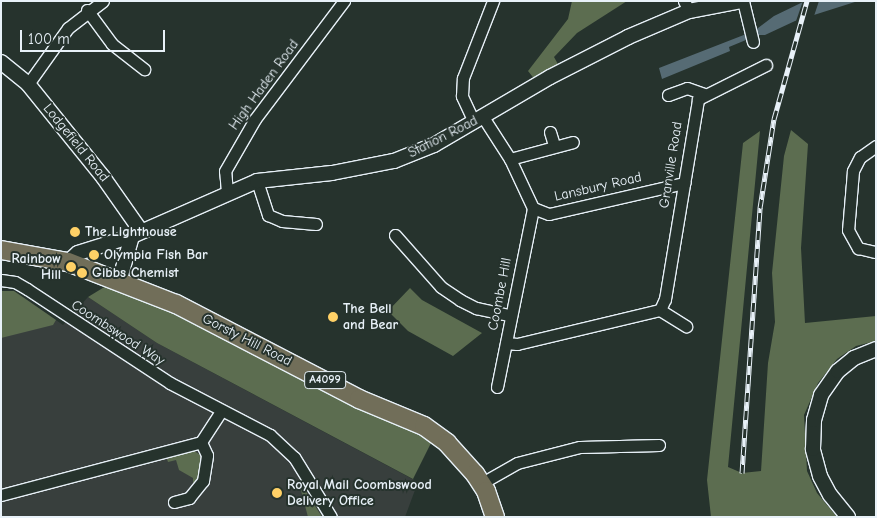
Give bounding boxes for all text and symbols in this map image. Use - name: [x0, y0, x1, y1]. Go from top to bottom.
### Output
- scale bar: [22, 20, 168, 52]
- text: 100 m: [28, 30, 70, 48]
- street label: High Haden Road: [226, 37, 302, 133]
- street label: Lodgefield Road: [39, 101, 113, 185]
- street label: Station Road: [405, 112, 481, 162]
- street label: Granville Road: [656, 121, 686, 209]
- street label: Lansbury Road: [553, 169, 643, 205]
- place label: The Lighthouse: [85, 224, 177, 240]
- marker: The Lighthouse: [69, 226, 81, 238]
- place label: Olympia Fish Bar: [104, 247, 208, 263]
- marker: Olympia Fish Bar: [88, 249, 100, 261]
- place label: Rainbow Hill: [11, 251, 61, 284]
- street label: Coombe Hill: [485, 256, 515, 332]
- marker: Rainbow Hill: [65, 261, 77, 273]
- place label: Gibbs Chemist: [92, 265, 179, 281]
- marker: Gibbs Chemist: [76, 267, 88, 279]
- street label: Coombswood Way: [68, 297, 168, 369]
- place label: The Bell and Bear: [343, 301, 398, 334]
- street label: Gorsty Hill Road: [199, 310, 295, 370]
- marker: The Bell and Bear: [327, 311, 339, 323]
- road number: A4099: [304, 370, 346, 390]
- place label: Royal Mail Coombswood Delivery Office: [287, 477, 432, 510]
- marker: Royal Mail Coombswood Delivery Office: [271, 487, 283, 499]

